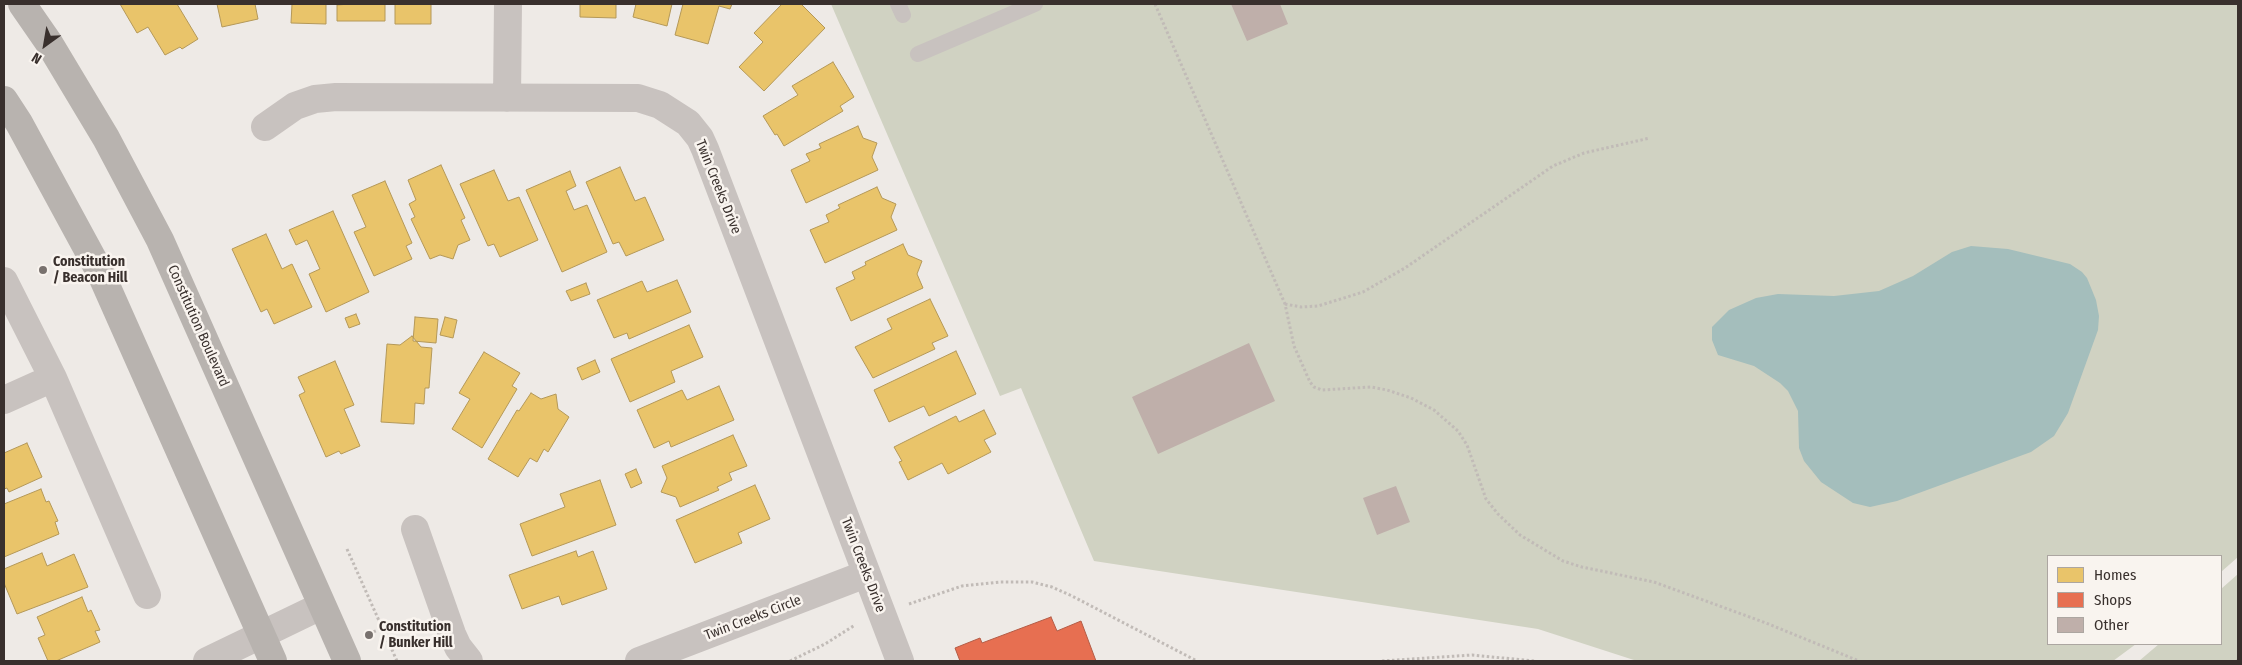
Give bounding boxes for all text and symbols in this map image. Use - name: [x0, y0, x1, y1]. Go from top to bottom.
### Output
- north arrow: [20, 20, 70, 70]
- text: N: [29, 49, 45, 68]
- street label: Twin Creeks Drive: [691, 137, 745, 237]
- place label: Constitution / Beacon Hill: [53, 254, 127, 286]
- street label: Constitution Boulevard: [164, 263, 232, 389]
- marker: Constitution / Beacon Hill: [37, 264, 49, 276]
- street label: Twin Creeks Drive: [837, 515, 889, 615]
- legend: [2047, 555, 2222, 645]
- text: Homes: [2094, 566, 2136, 584]
- text: Shops: [2094, 591, 2132, 609]
- street label: Twin Creeks Circle: [702, 592, 804, 644]
- text: Other: [2094, 616, 2129, 634]
- place label: Constitution / Bunker Hill: [379, 619, 453, 652]
- marker: Constitution / Bunker Hill: [363, 629, 375, 641]

